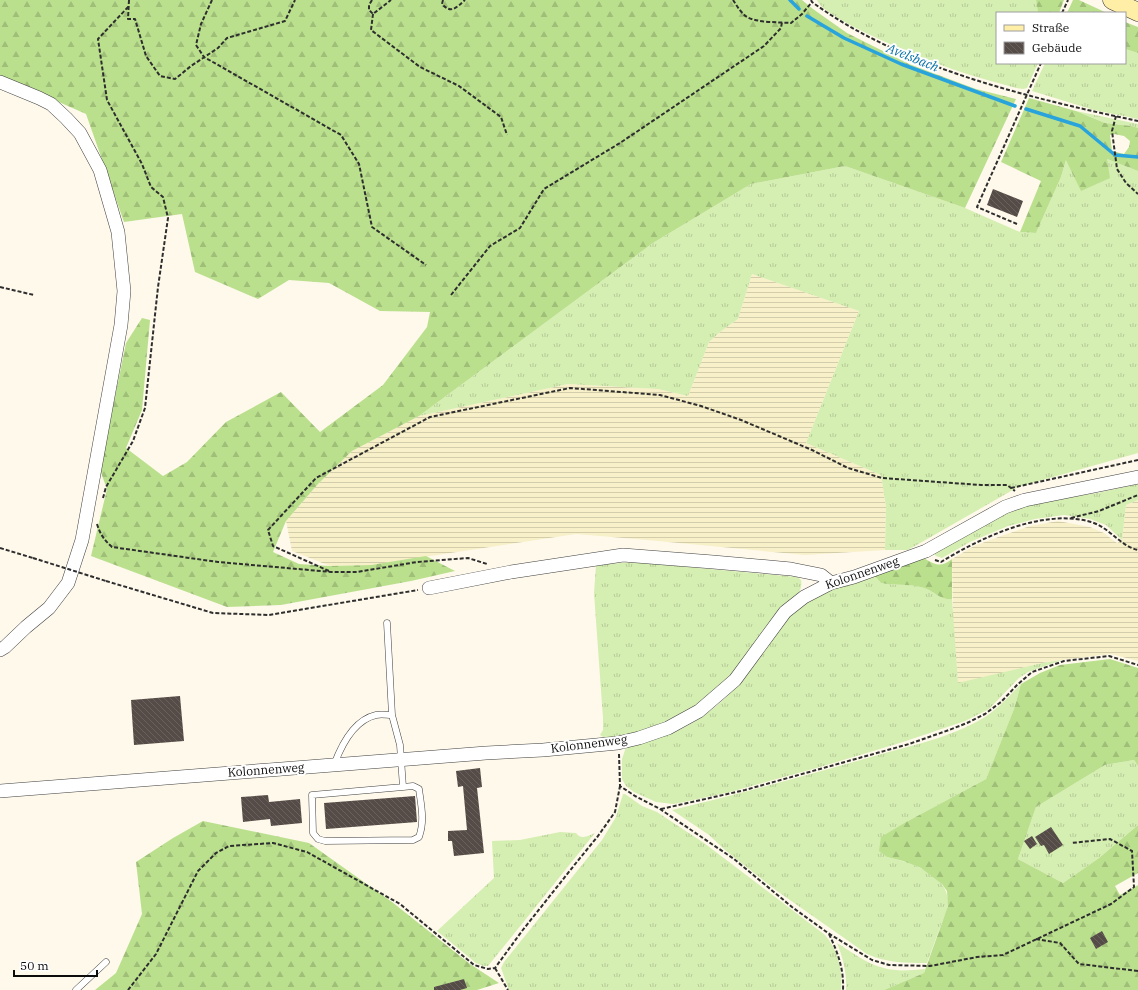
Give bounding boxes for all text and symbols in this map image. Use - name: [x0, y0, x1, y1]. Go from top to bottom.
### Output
- legend: [996, 12, 1126, 64]
- text: Straße: [1032, 20, 1069, 35]
- water label: Avelsbach: [883, 39, 941, 76]
- text: Gebäude: [1032, 40, 1082, 55]
- street label: Kolonnenweg: [823, 553, 901, 592]
- street label: Kolonnenweg: [550, 731, 628, 756]
- street label: Kolonnenweg: [227, 759, 305, 780]
- scale bar: [14, 952, 97, 978]
- text: 50 m: [20, 958, 49, 973]

